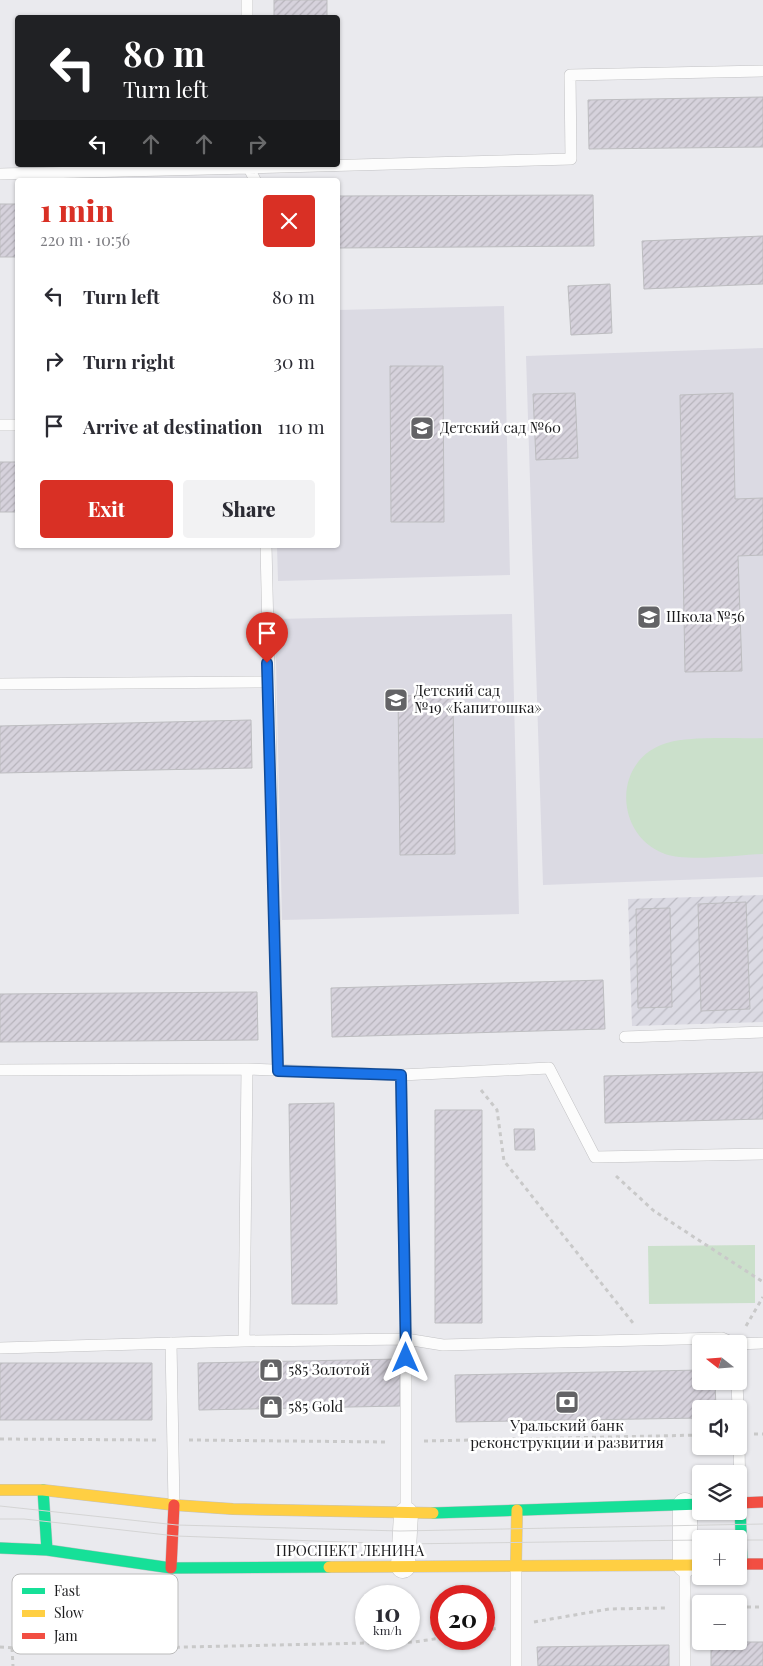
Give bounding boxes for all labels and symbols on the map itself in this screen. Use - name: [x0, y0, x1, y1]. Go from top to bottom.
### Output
- school or university icon: Детский сад №60: [409, 415, 435, 441]
- place label: Детский сад №60: [440, 417, 561, 437]
- school or university icon: Школа №56: [636, 604, 662, 630]
- place label: Школа №56: [666, 606, 745, 626]
- pin: [246, 612, 288, 663]
- place label: Детский сад №19 «Капитошка»: [414, 680, 542, 717]
- school or university icon: Детский сад №19 «Капитошка»: [383, 687, 409, 713]
- position arrow: [379, 1331, 431, 1383]
- north arrow: [692, 1335, 748, 1390]
- shop icon: 585 Золотой: [258, 1357, 284, 1383]
- place label: 585 Золотой: [288, 1359, 370, 1379]
- bank icon: Уральский банк реконструкции и развития: [554, 1389, 580, 1415]
- shop icon: 585 Gold: [258, 1394, 284, 1420]
- place label: 585 Gold: [288, 1396, 344, 1416]
- place label: Уральский банк реконструкции и развития: [470, 1415, 664, 1452]
- street label: ПРОСПЕКТ ЛЕНИНА: [276, 1540, 425, 1560]
- legend: [12, 1574, 178, 1654]
- text: Fast: [54, 1581, 81, 1600]
- speed limit sign: 20: [430, 1585, 495, 1650]
- text: Slow: [54, 1603, 84, 1622]
- text: Jam: [53, 1626, 78, 1645]

